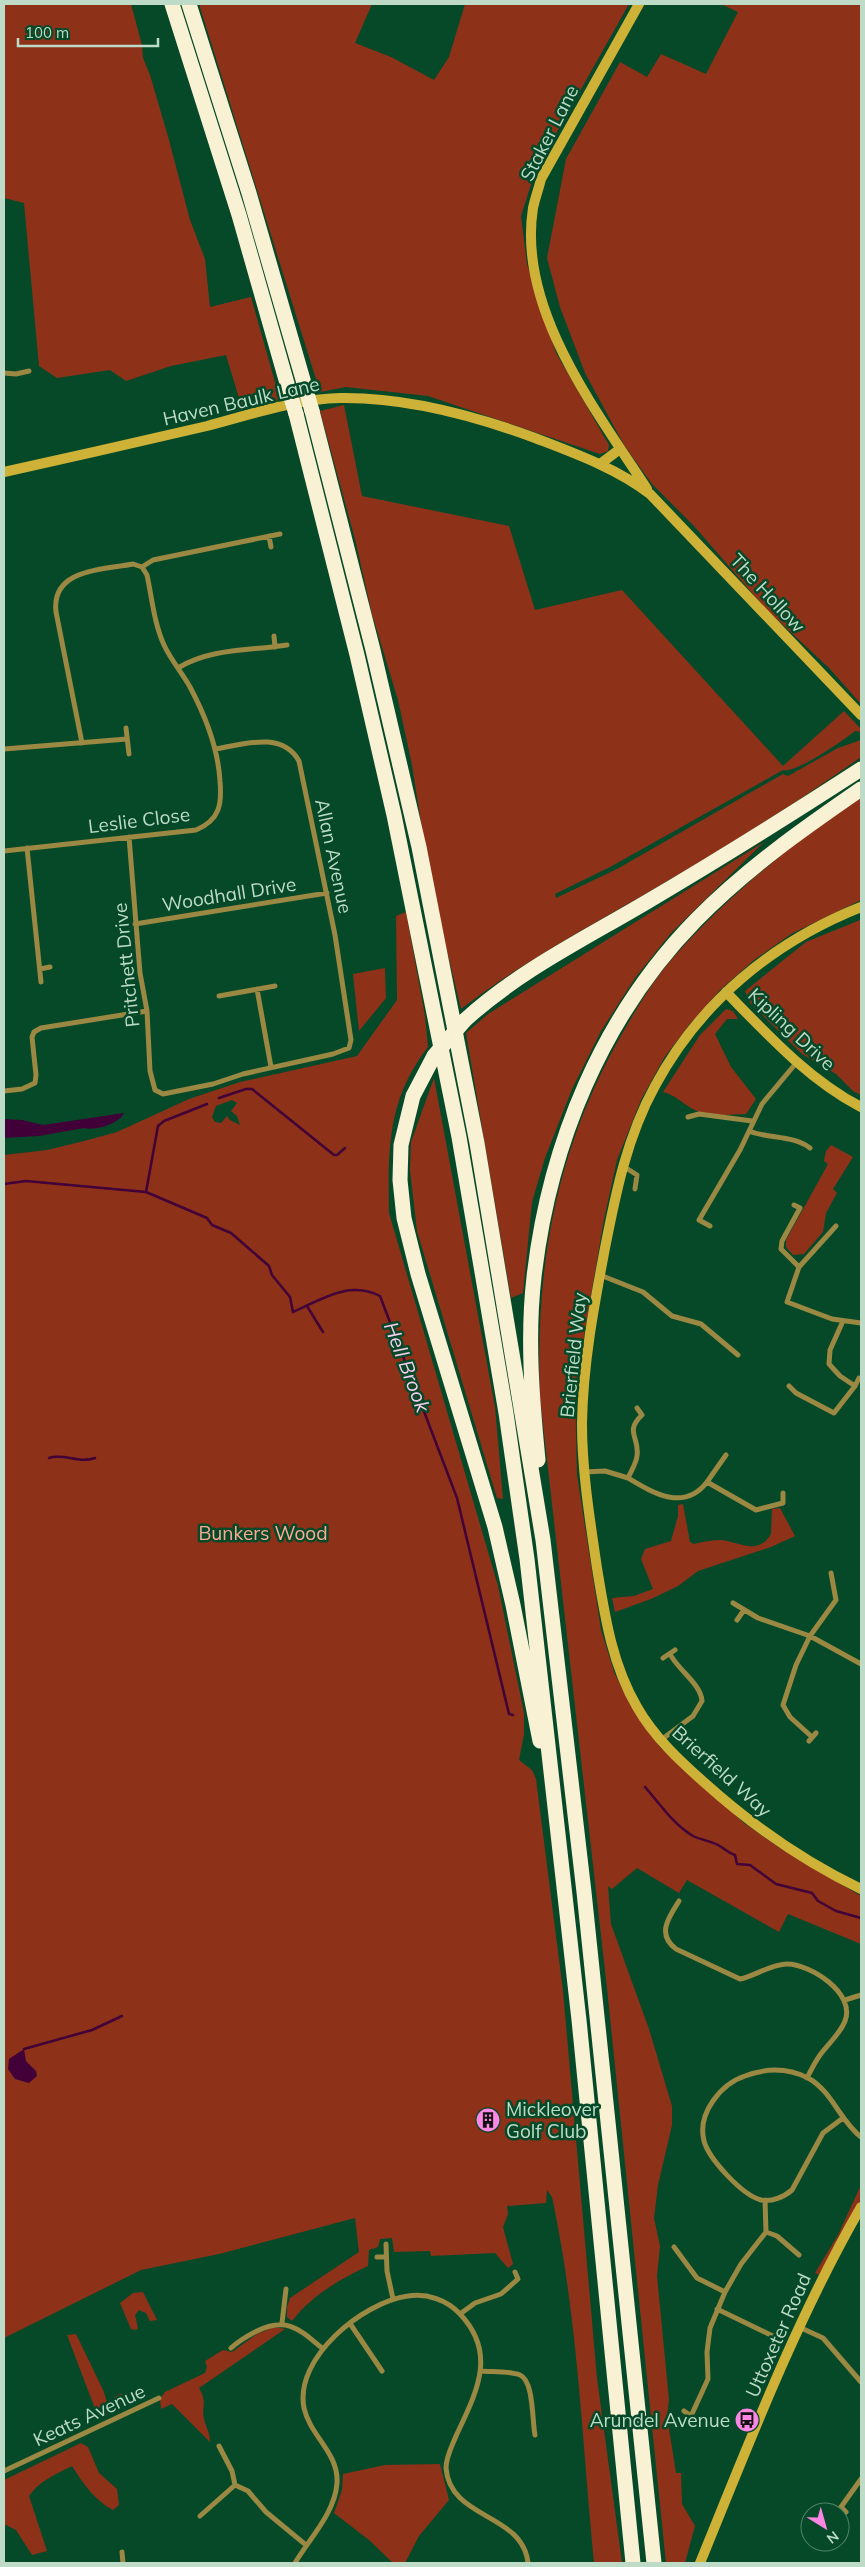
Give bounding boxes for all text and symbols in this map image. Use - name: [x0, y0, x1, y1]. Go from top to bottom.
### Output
- scale bar: [18, 15, 158, 47]
- text: 100 m: [25, 23, 69, 42]
- street label: Staker Lane: [515, 81, 583, 185]
- street label: Haven Baulk Lane: [160, 371, 322, 431]
- street label: The Hollow: [725, 548, 811, 638]
- street label: Allan Avenue: [310, 796, 358, 916]
- street label: Leslie Close: [87, 802, 191, 838]
- street label: Woodhall Drive: [160, 872, 298, 916]
- street label: Pritchett Drive: [108, 902, 144, 1028]
- street label: Kipling Drive: [743, 983, 841, 1075]
- street label: Brierfield Way: [554, 1291, 592, 1419]
- water label: Hell Brook: [379, 1318, 436, 1416]
- park label: Bunkers Wood: [198, 1521, 328, 1545]
- street label: Brierfield Way: [667, 1720, 777, 1822]
- place label: Mickleover Golf Club: [506, 2097, 599, 2143]
- building icon: Mickleover Golf Club: [475, 2107, 501, 2133]
- street label: Uttoxeter Road: [740, 2269, 816, 2401]
- street label: Keats Avenue: [29, 2379, 149, 2451]
- bus stop icon: Arundel Avenue: [734, 2407, 760, 2433]
- place label: Arundel Avenue: [590, 2408, 730, 2432]
- north arrow: [800, 2502, 850, 2552]
- text: N: [823, 2527, 842, 2548]

